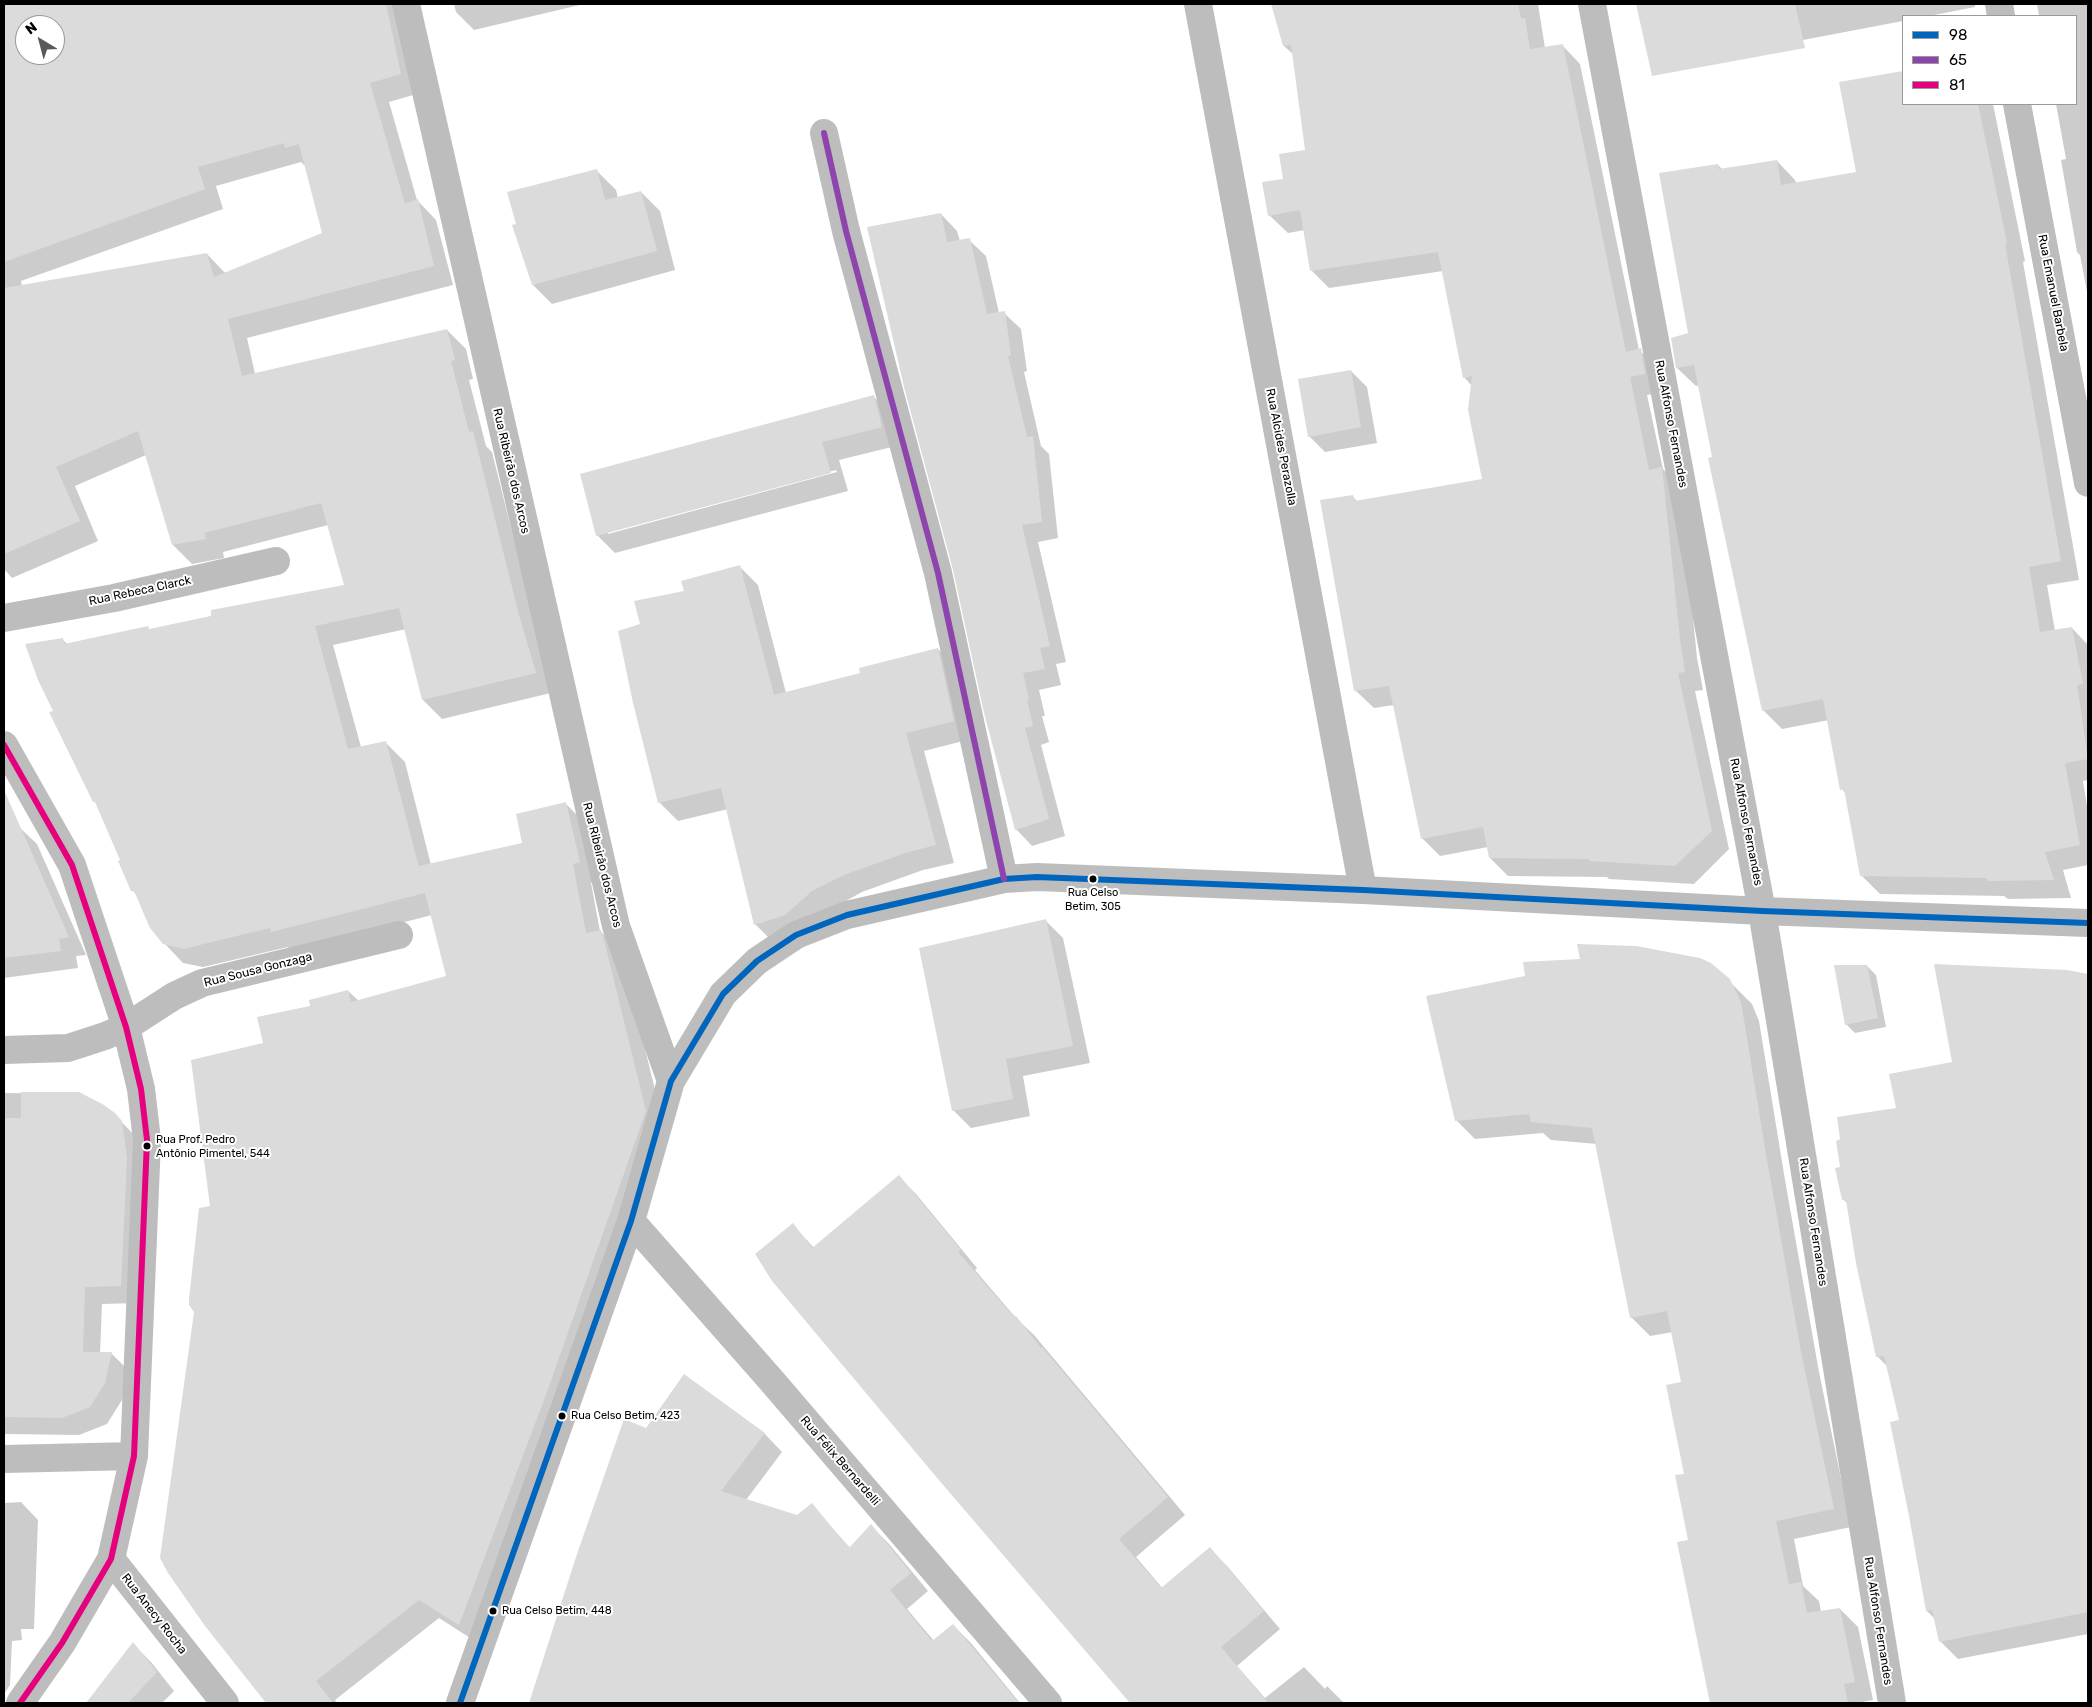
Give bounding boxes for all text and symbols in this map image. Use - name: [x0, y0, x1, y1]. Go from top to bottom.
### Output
- north arrow: [15, 15, 65, 65]
- legend: [1902, 15, 2077, 105]
- text: N: [22, 19, 40, 38]
- text: 98: [1949, 26, 1967, 44]
- text: 65: [1949, 51, 1967, 69]
- text: 81: [1949, 76, 1965, 94]
- street label: Rua Emanuel Barbela: [2035, 233, 2071, 353]
- street label: Rua Alfonso Fernandes: [1652, 359, 1690, 489]
- street label: Rua Alcides Perazolla: [1263, 387, 1299, 507]
- street label: Rua Ribeirão dos Arcos: [490, 407, 532, 535]
- street label: Rua Rebeca Clarck: [88, 573, 192, 609]
- street label: Rua Alfonso Fernandes: [1727, 757, 1765, 887]
- street label: Rua Ribeirão dos Arcos: [579, 801, 625, 929]
- marker: Rua Celso Betim, 305: [1088, 874, 1098, 884]
- place label: Rua Celso Betim, 305: [1065, 886, 1121, 912]
- street label: Rua Sousa Gonzaga: [203, 950, 313, 990]
- place label: Rua Prof. Pedro Antônio Pimentel, 544: [156, 1133, 270, 1159]
- marker: Rua Prof. Pedro Antônio Pimentel, 544: [142, 1141, 152, 1151]
- street label: Rua Alfonso Fernandes: [1796, 1157, 1830, 1287]
- place label: Rua Celso Betim, 423: [571, 1409, 680, 1423]
- marker: Rua Celso Betim, 423: [557, 1411, 567, 1421]
- street label: Rua Félix Bernardelli: [797, 1413, 883, 1509]
- street label: Rua Alfonso Fernandes: [1861, 1556, 1895, 1686]
- street label: Rua Anecy Rocha: [118, 1571, 190, 1657]
- place label: Rua Celso Betim, 448: [502, 1604, 612, 1618]
- marker: Rua Celso Betim, 448: [488, 1606, 498, 1616]

